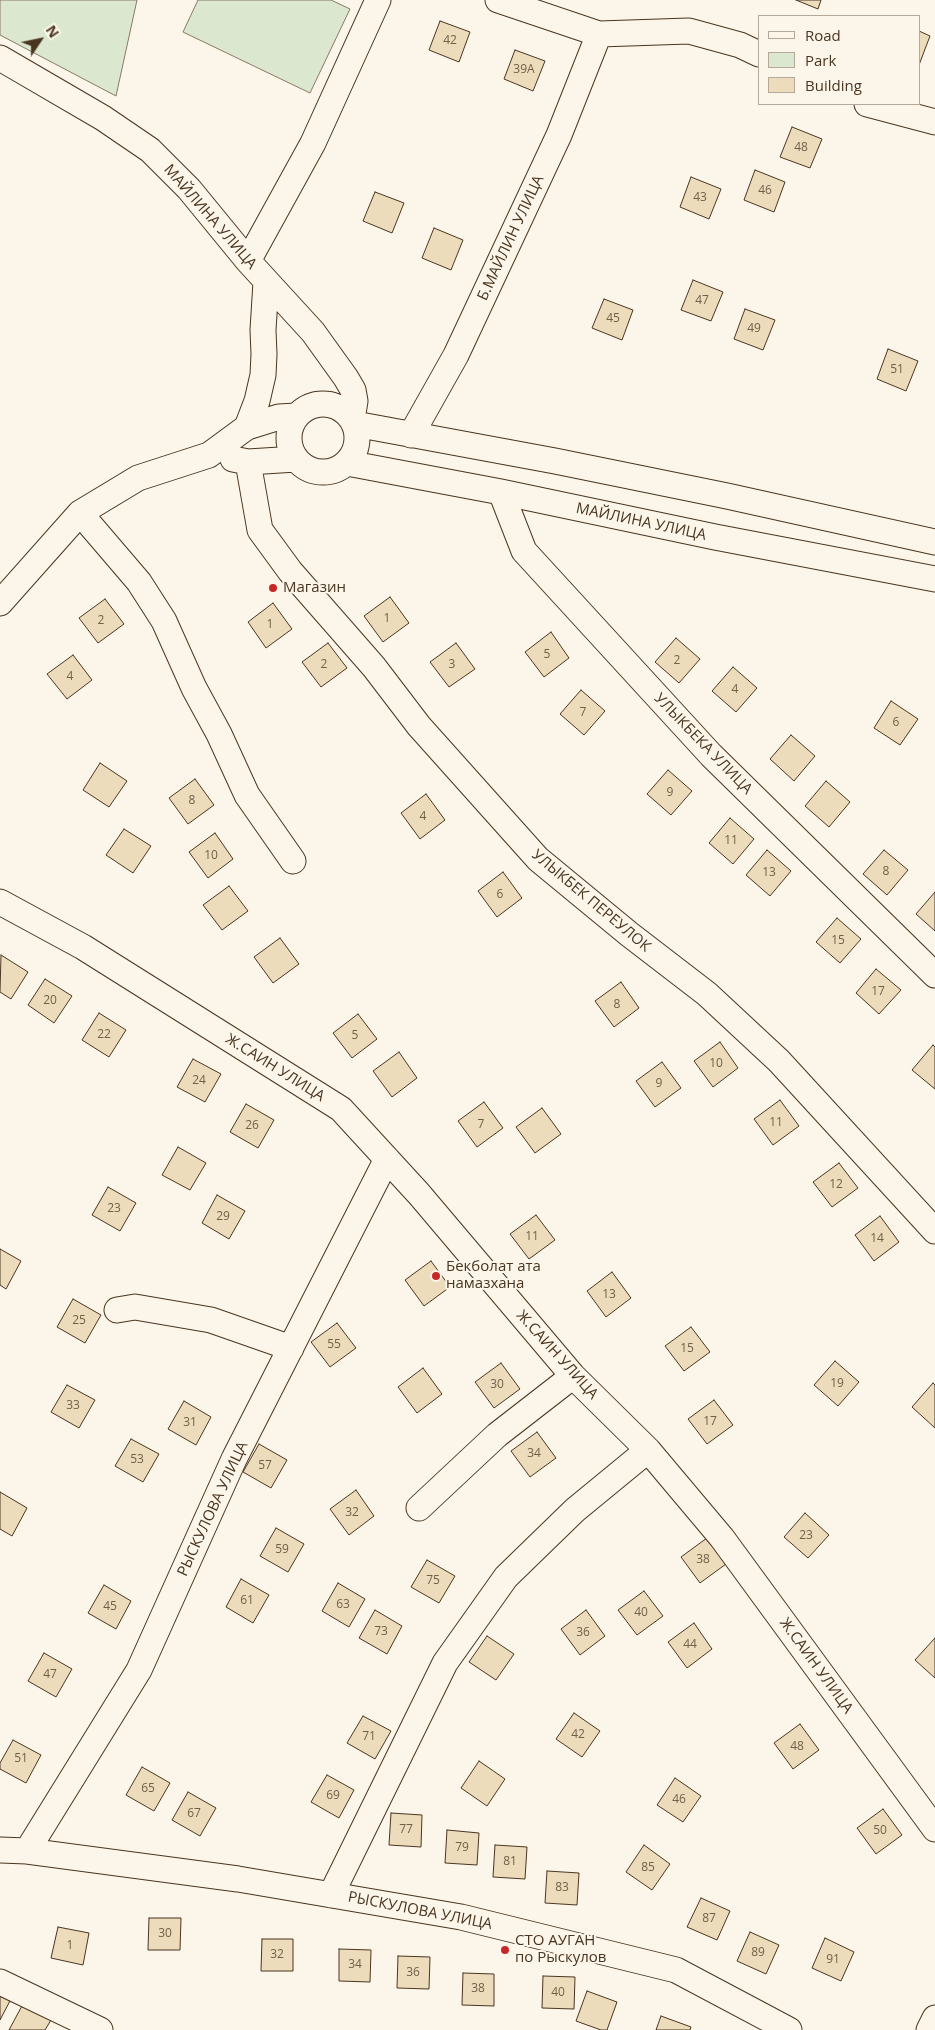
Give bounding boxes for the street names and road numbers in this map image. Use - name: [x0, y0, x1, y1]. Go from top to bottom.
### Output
- street label: МАЙЛИНА УЛИЦА: [160, 161, 260, 273]
- street label: Б.МАЙЛИН УЛИЦА: [474, 173, 548, 303]
- street label: МАЙЛИНА УЛИЦА: [574, 499, 708, 545]
- street label: УЛЫКБЕКА УЛИЦА: [650, 690, 756, 798]
- street label: УЛЫКБЕК ПЕРЕУЛОК: [528, 846, 654, 956]
- street label: Ж.САИН УЛИЦА: [222, 1030, 328, 1106]
- street label: Ж.САИН УЛИЦА: [512, 1307, 602, 1403]
- street label: РЫСКУЛОВА УЛИЦА: [174, 1439, 252, 1579]
- street label: Ж.САИН УЛИЦА: [775, 1615, 857, 1717]
- street label: РЫСКУЛОВА УЛИЦА: [346, 1888, 494, 1934]

